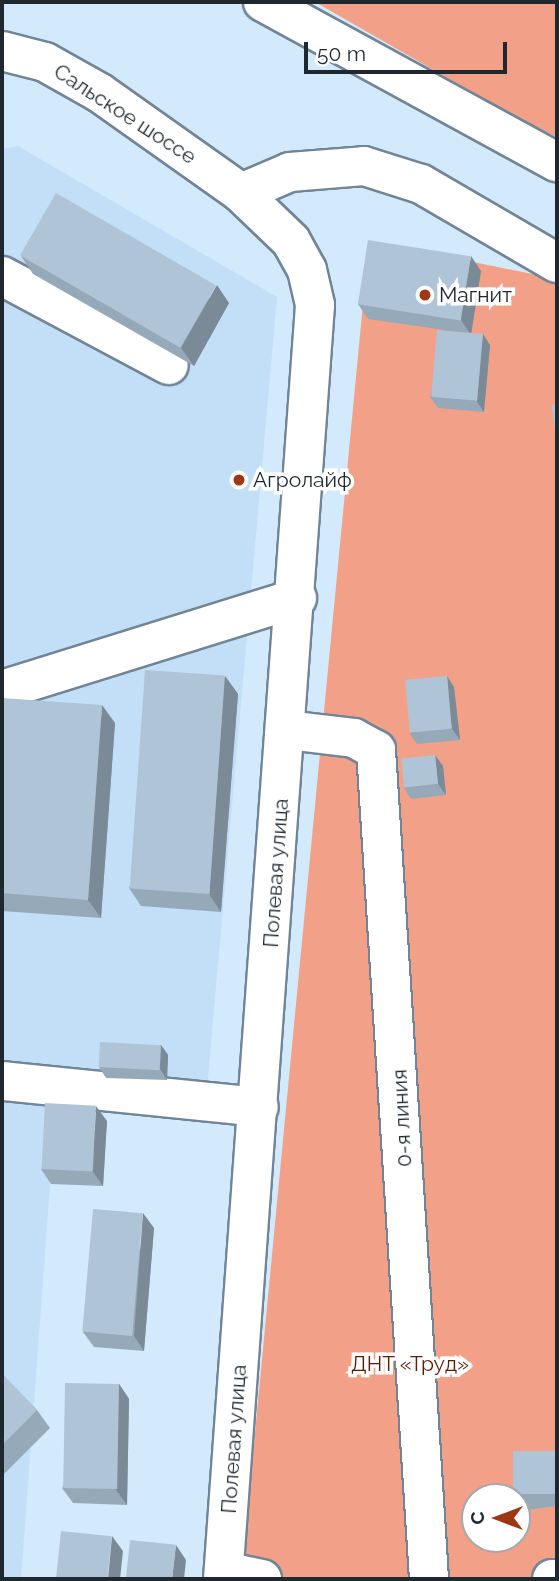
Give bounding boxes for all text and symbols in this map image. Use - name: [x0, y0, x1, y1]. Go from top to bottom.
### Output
- scale bar: [307, 28, 510, 72]
- text: 50 m: [317, 41, 366, 66]
- street label: Сальское шоссе: [49, 59, 201, 169]
- place label: Магнит: [439, 282, 512, 308]
- marker: Магнит: [417, 287, 433, 303]
- place label: Агролайф: [253, 467, 352, 493]
- marker: Агролайф: [231, 472, 247, 488]
- street label: Полевая улица: [258, 797, 294, 949]
- street label: 0-я линия: [387, 1068, 417, 1168]
- park label: ДНТ «Труд»: [351, 1351, 469, 1377]
- street label: Полевая улица: [216, 1363, 252, 1515]
- north arrow: [461, 1483, 531, 1553]
- text: С: [466, 1511, 488, 1525]

